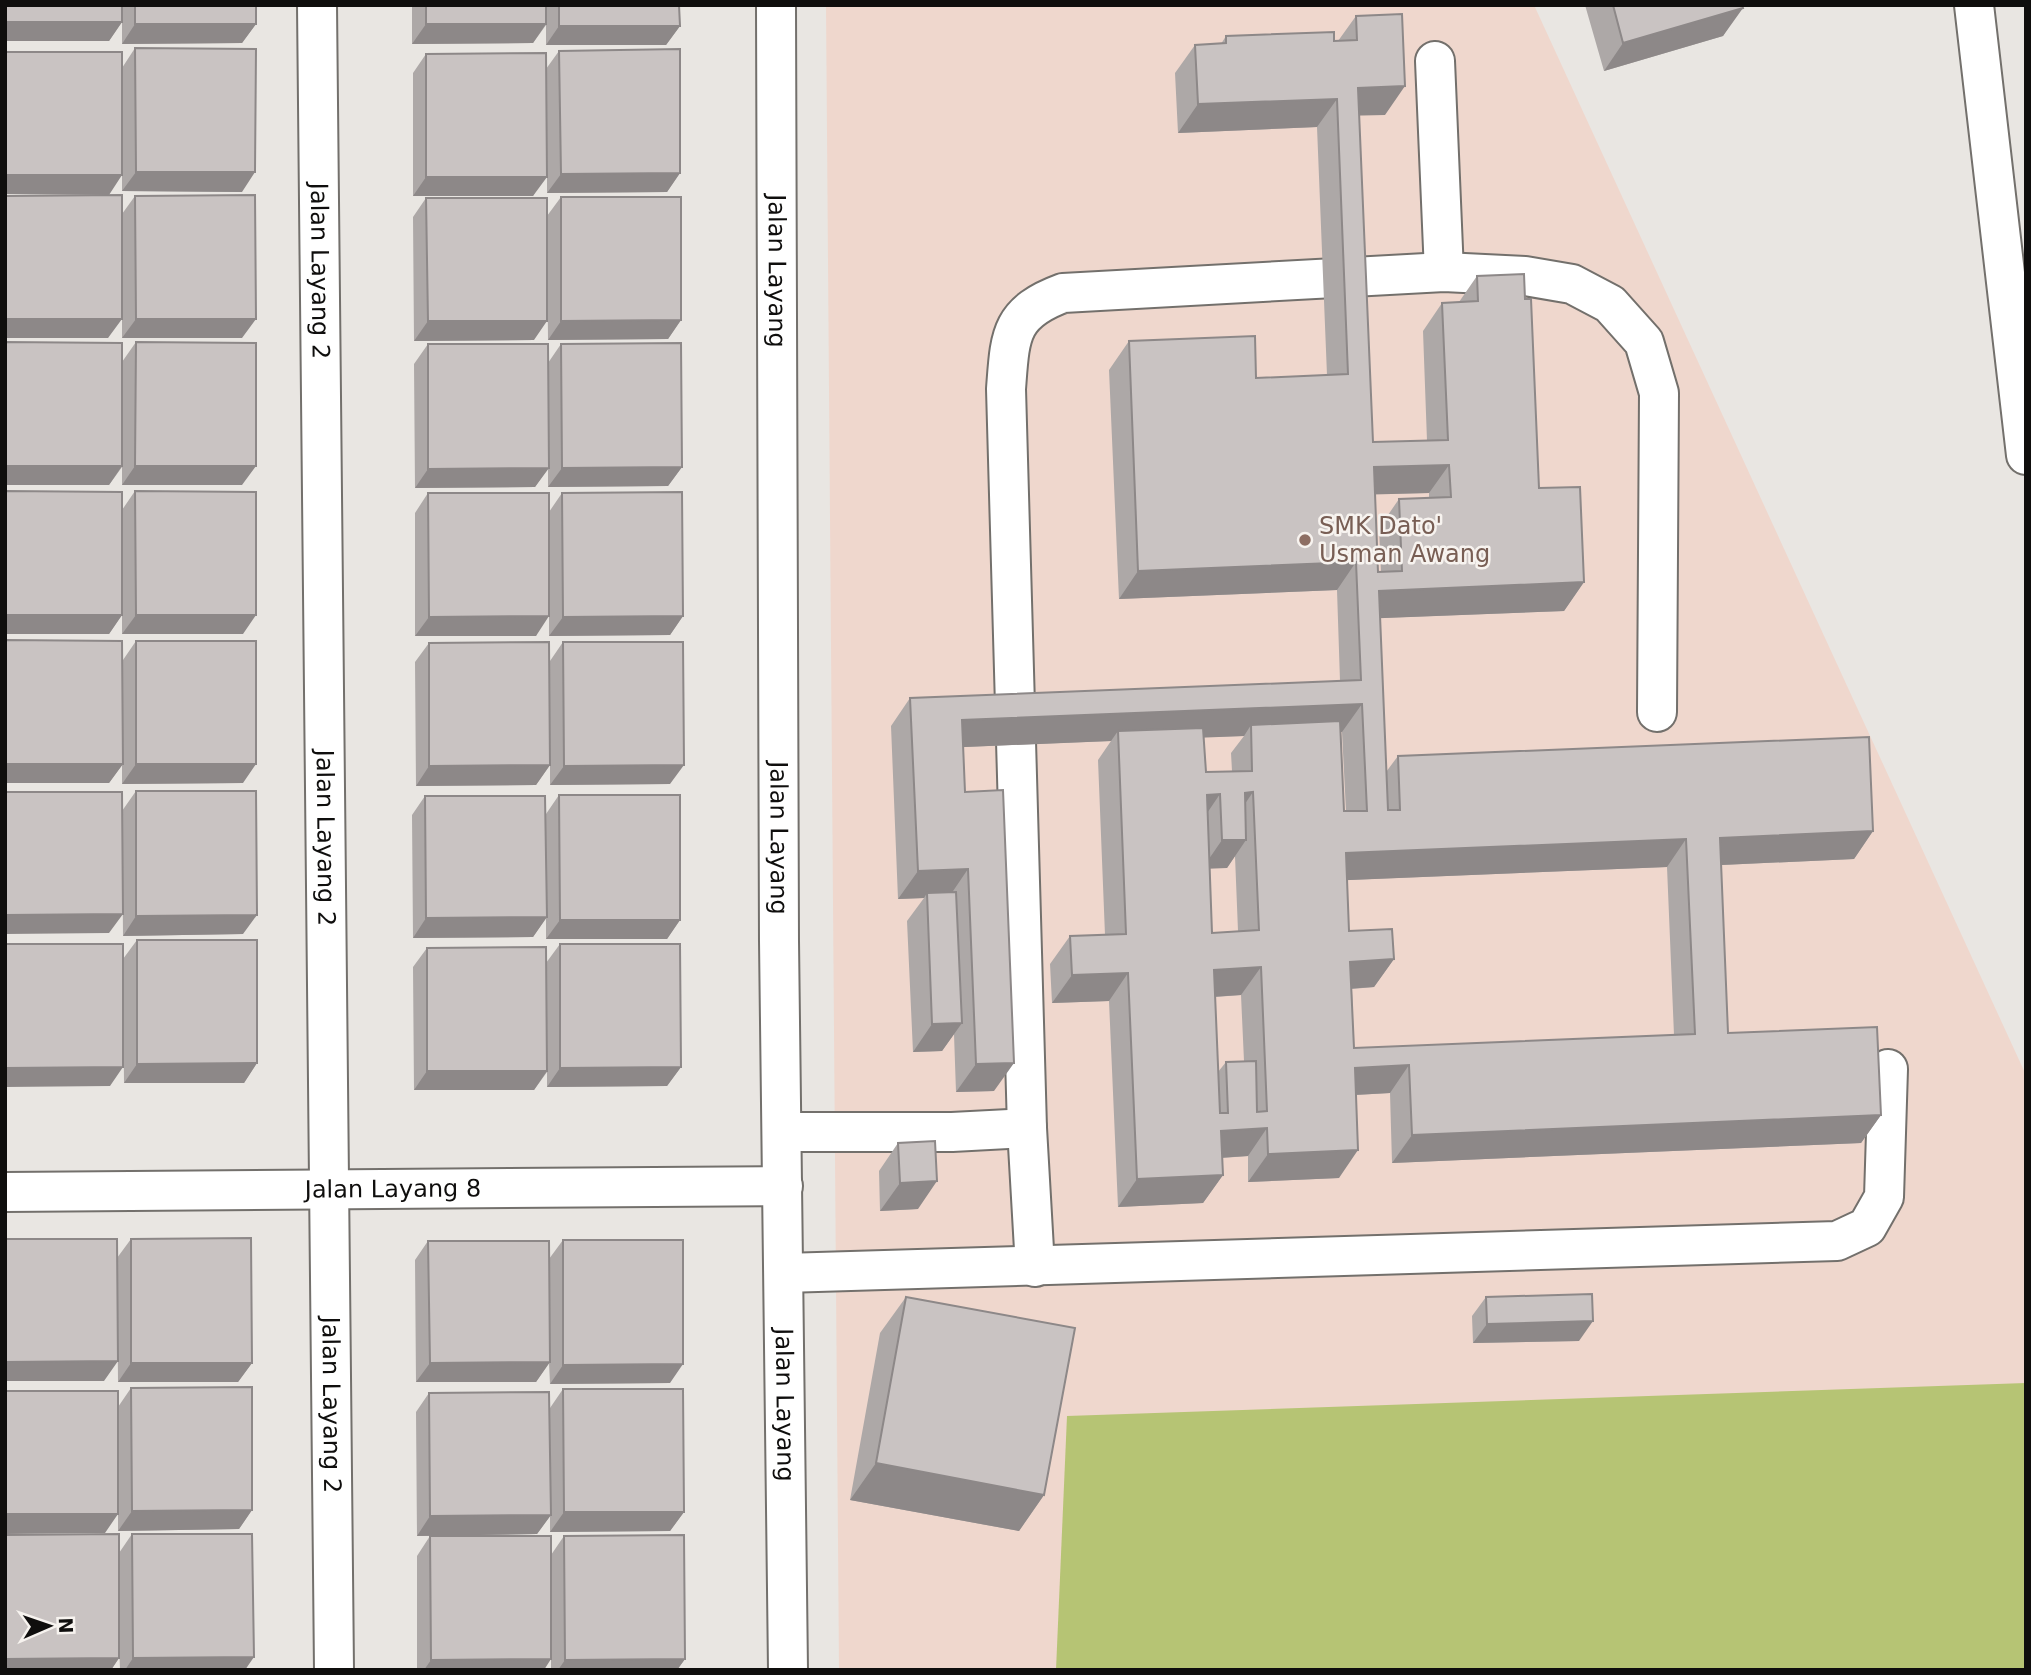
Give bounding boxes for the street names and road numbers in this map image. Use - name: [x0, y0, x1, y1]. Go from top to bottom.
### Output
- street label: Jalan Layang 2: [305, 181, 335, 359]
- street label: Jalan Layang: [763, 192, 791, 348]
- street label: Jalan Layang 2: [311, 748, 340, 926]
- street label: Jalan Layang: [764, 759, 793, 915]
- street label: Jalan Layang 8: [303, 1174, 481, 1204]
- street label: Jalan Layang 2: [316, 1315, 346, 1493]
- street label: Jalan Layang: [770, 1326, 800, 1482]

